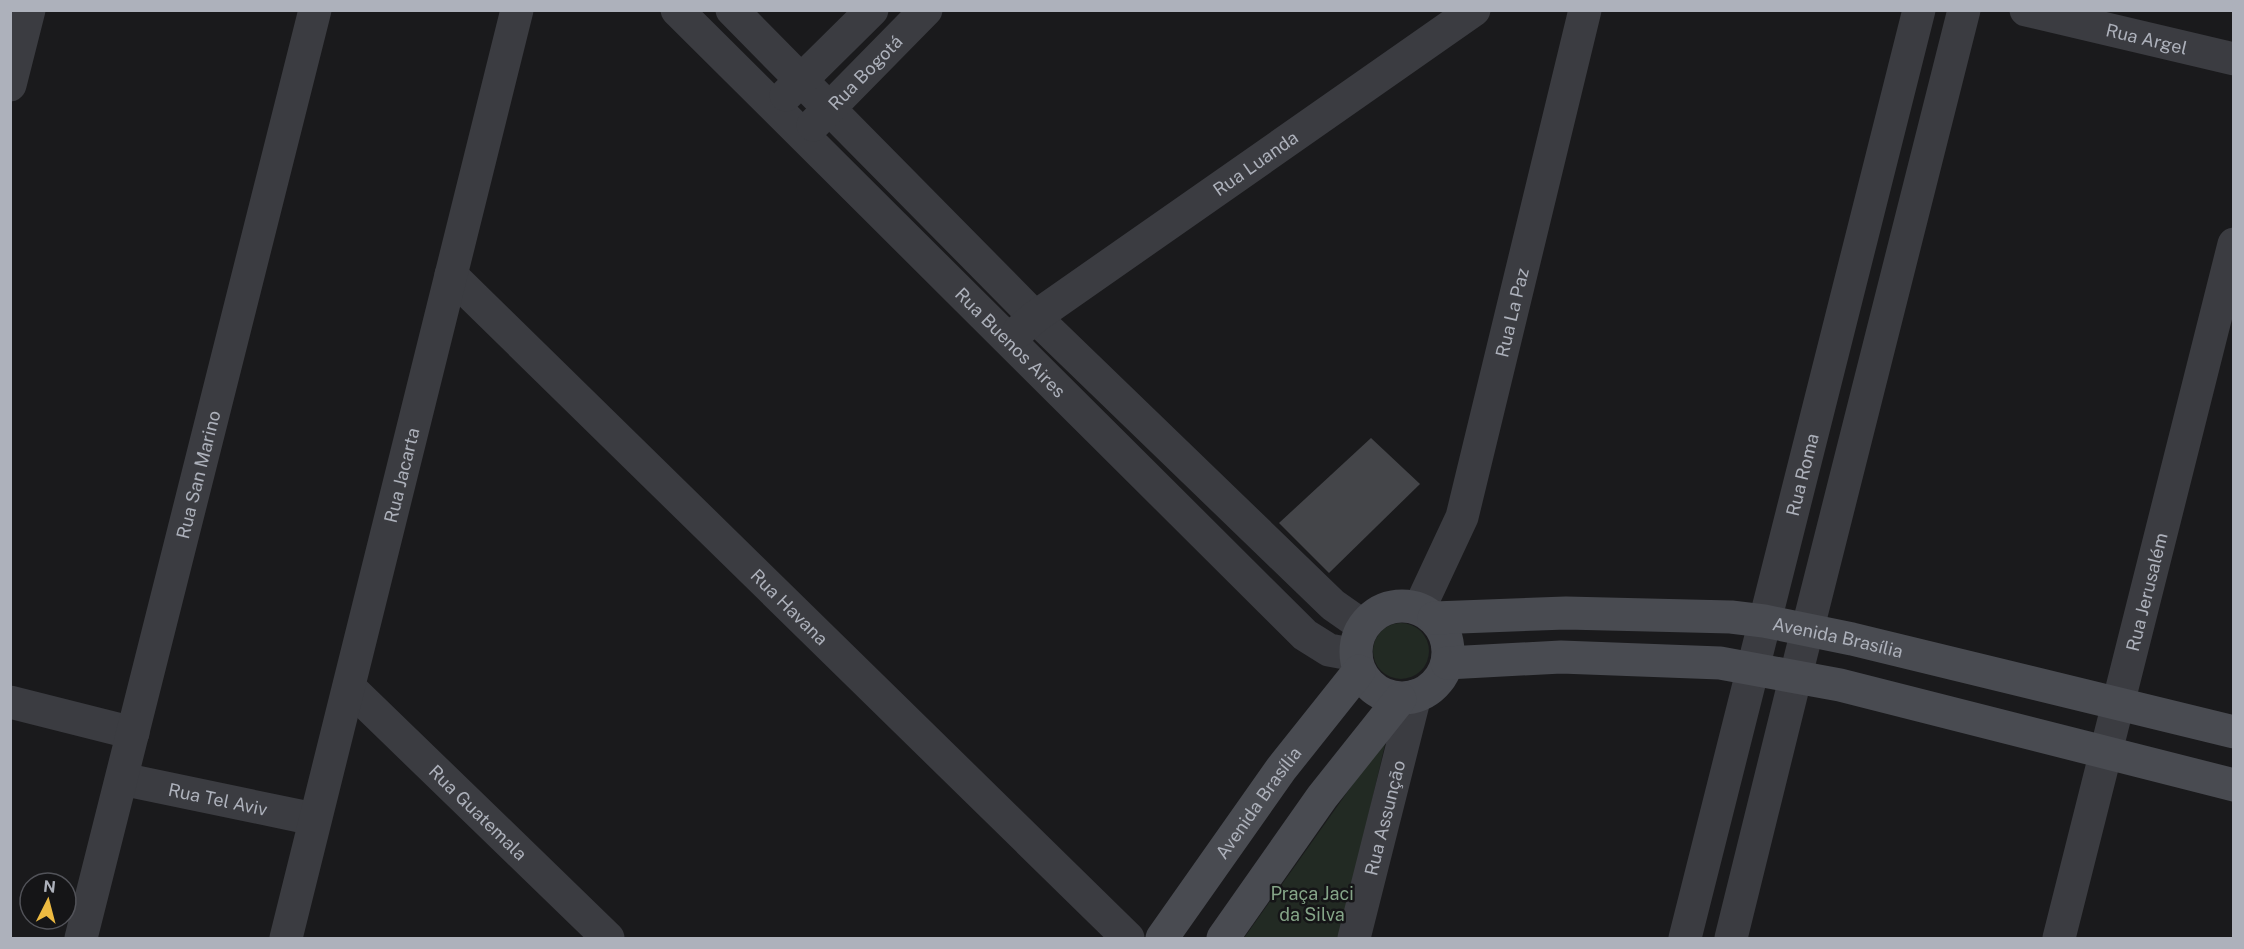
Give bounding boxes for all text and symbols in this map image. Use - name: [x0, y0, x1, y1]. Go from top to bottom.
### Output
- street label: Rua Argel: [2104, 19, 2189, 58]
- street label: Rua Bogotá: [823, 30, 906, 114]
- street label: Rua Luanda: [1209, 126, 1302, 200]
- street label: Rua La Paz: [1491, 266, 1533, 359]
- street label: Rua Buenos Aires: [951, 283, 1070, 402]
- street label: Rua San Marino: [172, 408, 224, 541]
- street label: Rua Jacarta: [379, 425, 423, 525]
- street label: Rua Roma: [1781, 431, 1822, 518]
- street label: Rua Jerusalém: [2121, 530, 2171, 653]
- street label: Rua Havana: [747, 564, 833, 649]
- street label: Avenida Brasília: [1771, 613, 1905, 662]
- street label: Avenida Brasília: [1211, 742, 1305, 863]
- street label: Rua Assunção: [1360, 758, 1409, 878]
- street label: Rua Guatemala: [425, 760, 531, 864]
- street label: Rua Tel Aviv: [167, 778, 269, 820]
- north arrow: [18, 871, 78, 931]
- text: N: [42, 876, 57, 897]
- park label: Praça Jaci da Silva: [1270, 883, 1354, 925]

